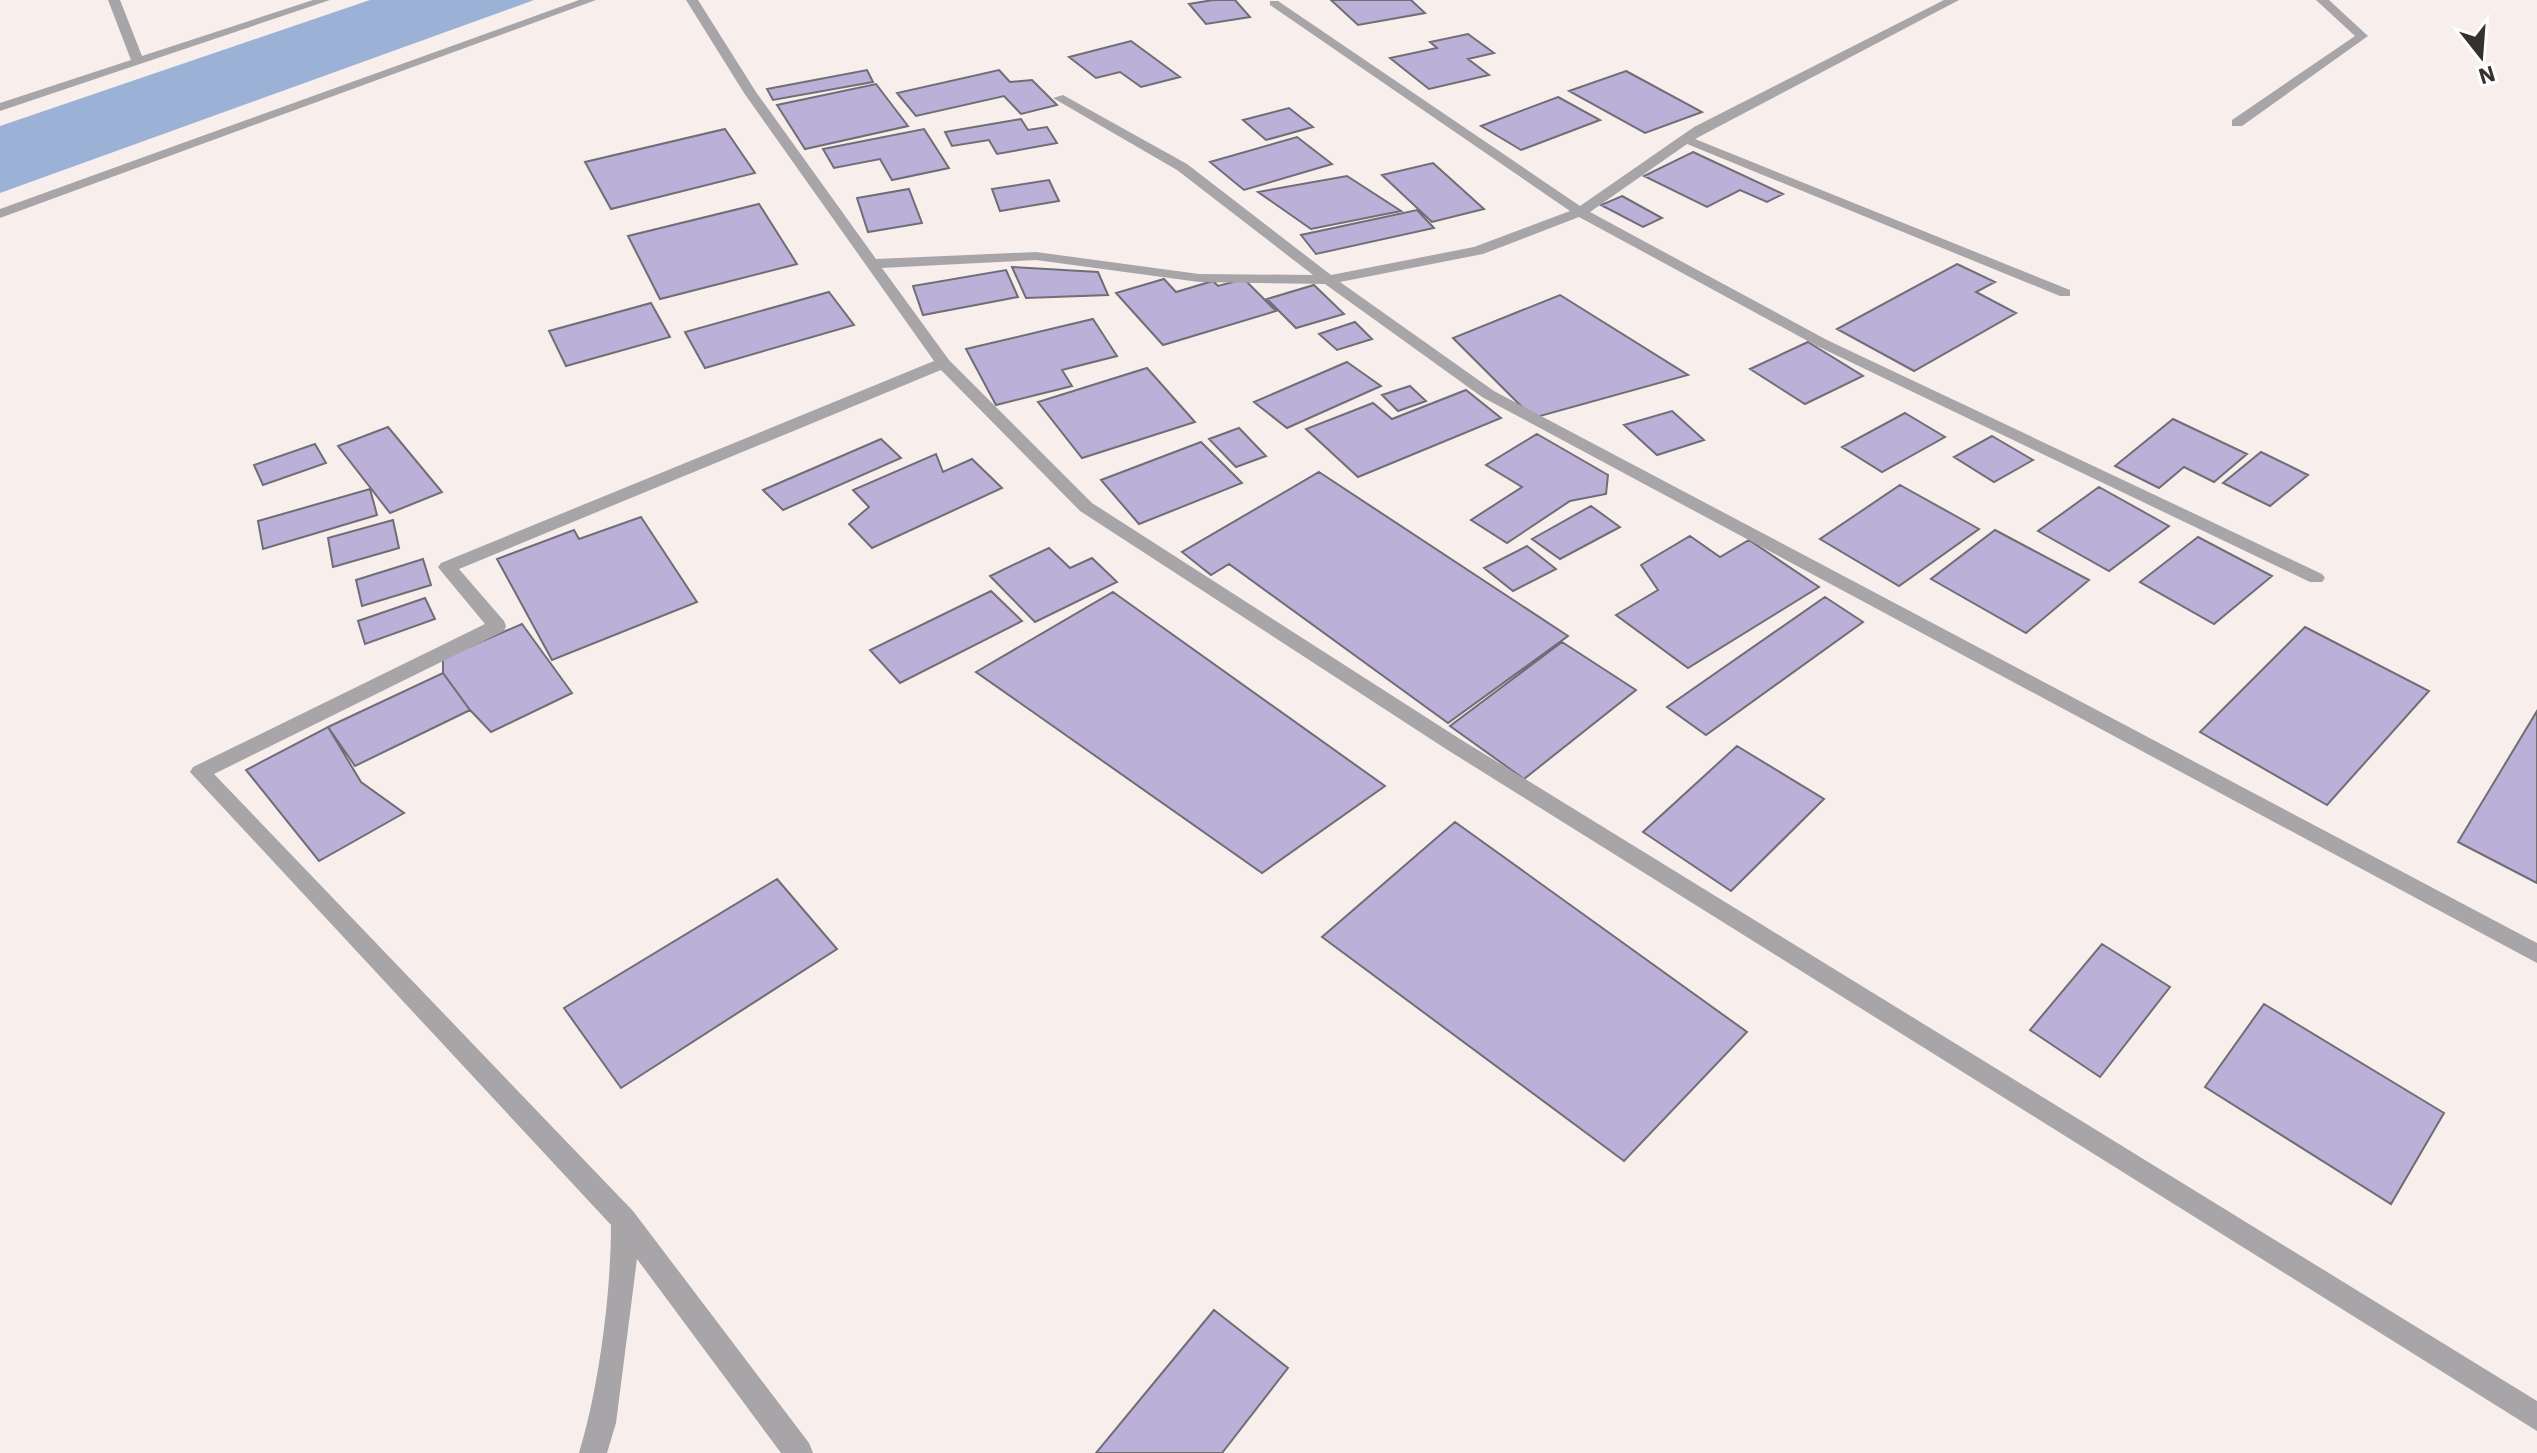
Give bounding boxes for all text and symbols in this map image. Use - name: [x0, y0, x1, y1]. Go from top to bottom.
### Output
- north arrow: [2441, 16, 2521, 96]
- text: N: [2475, 59, 2499, 92]

